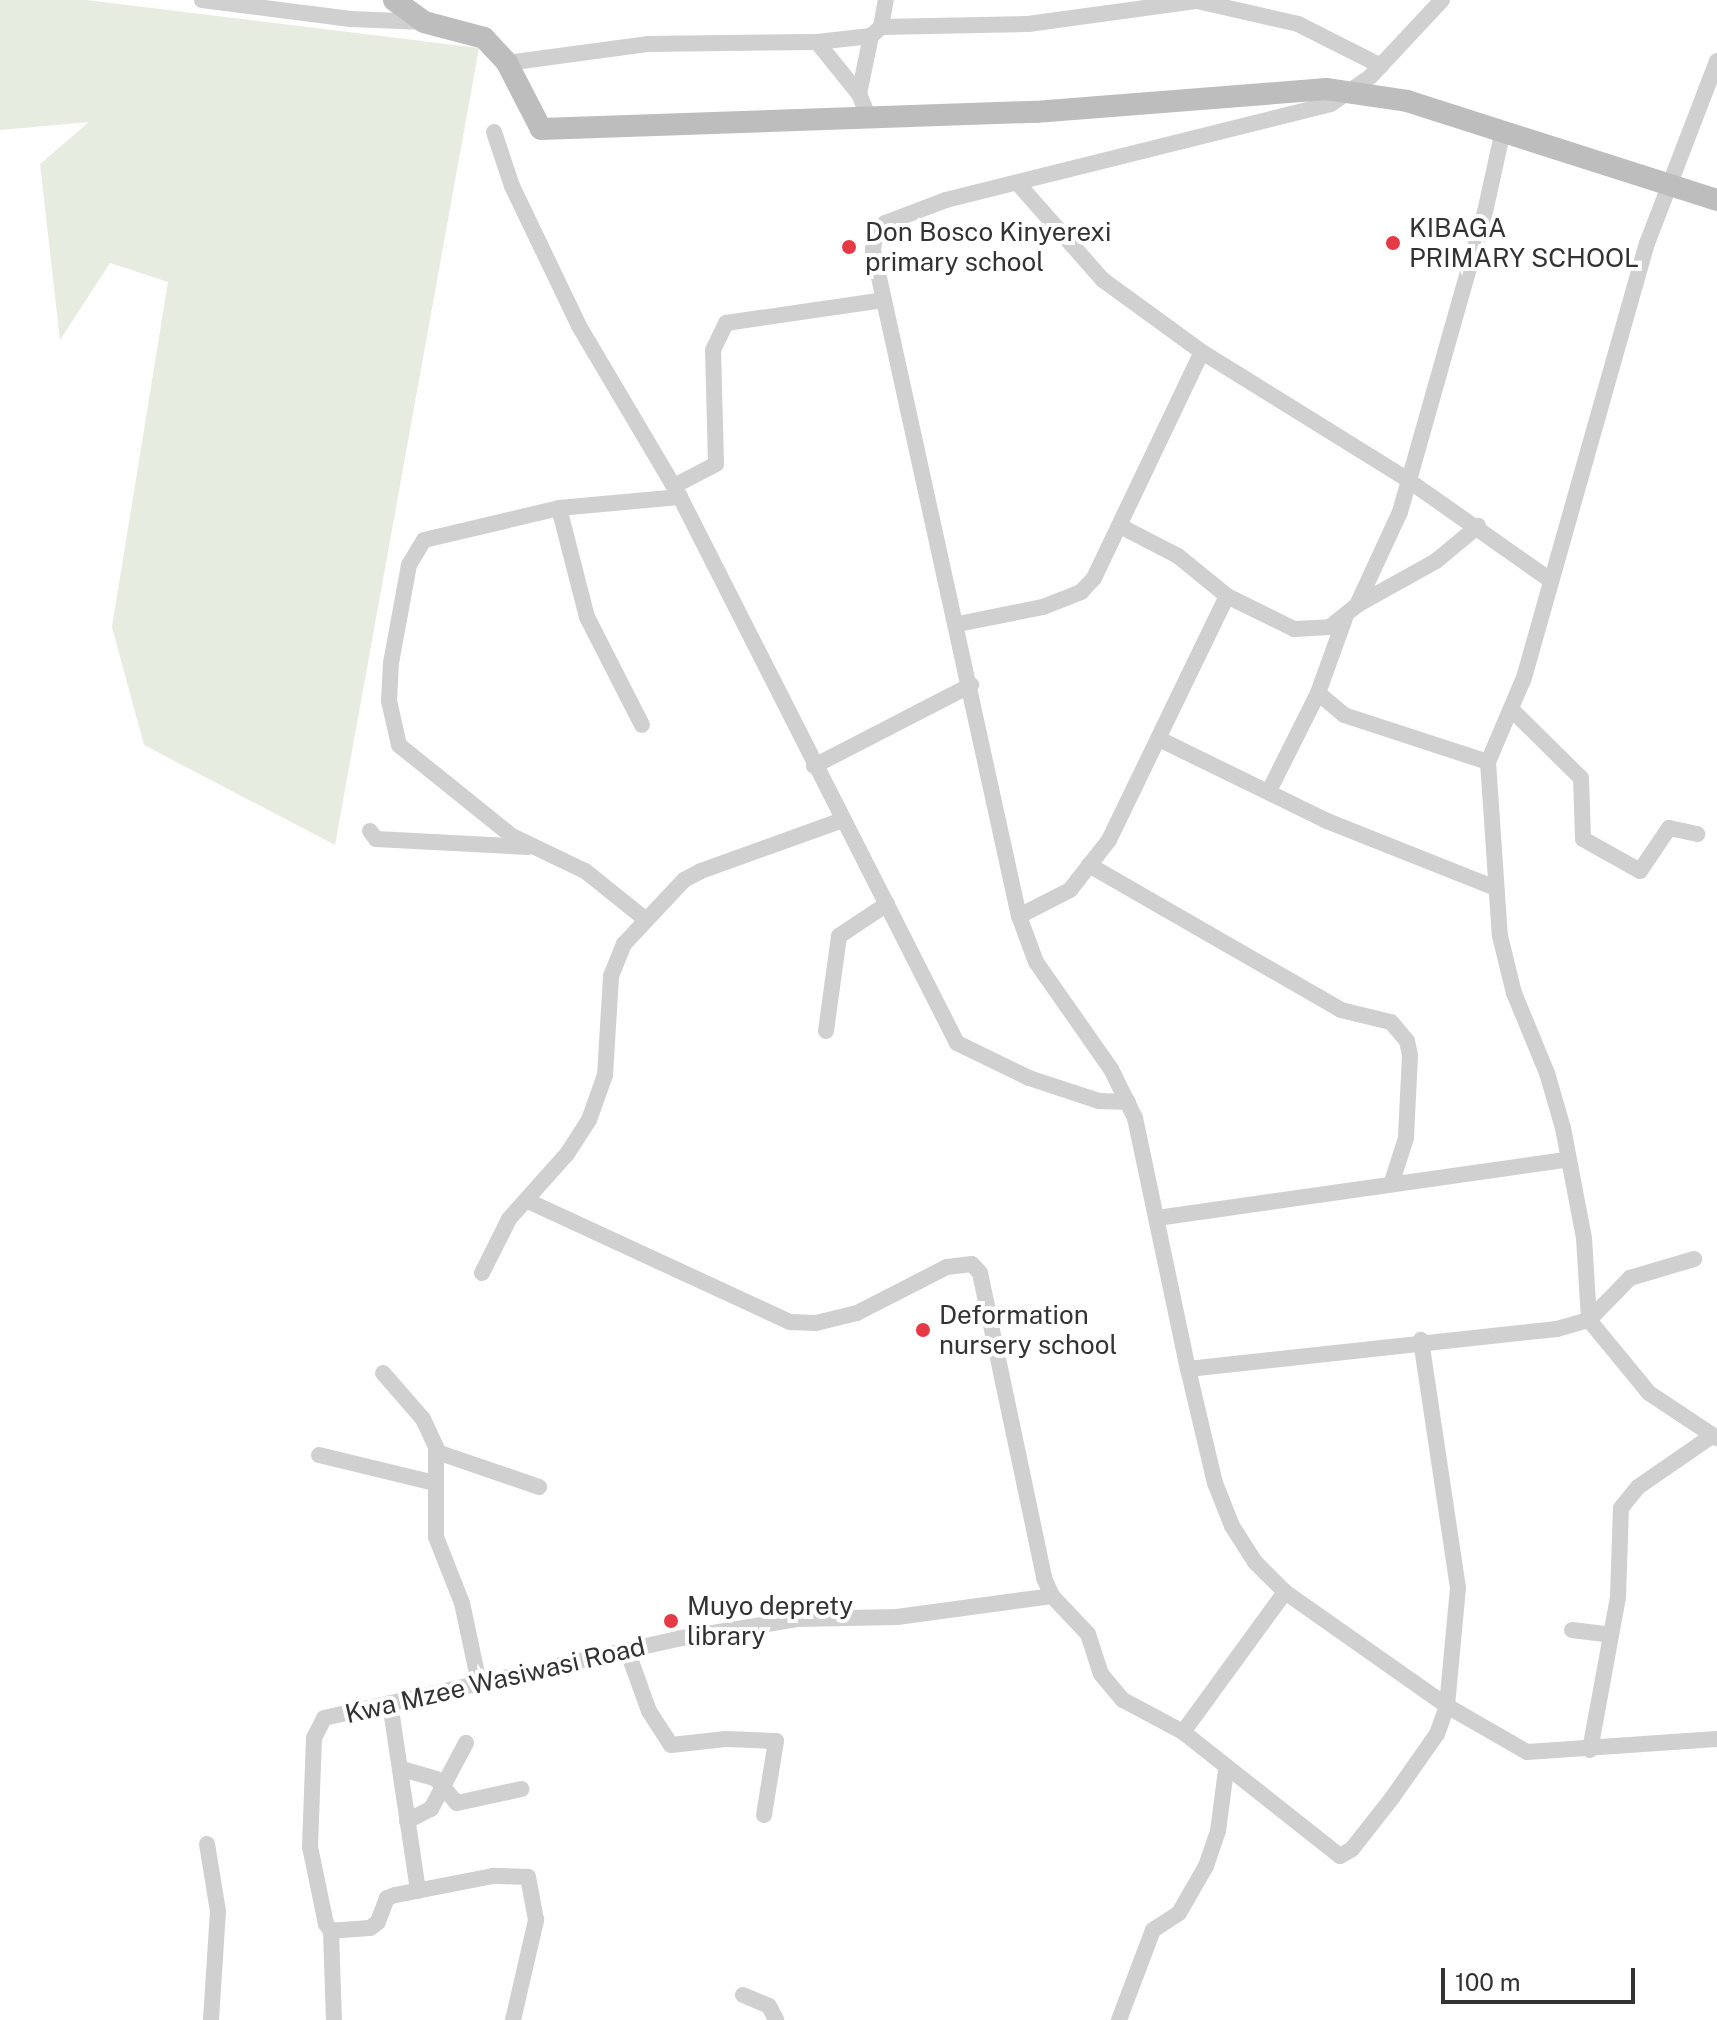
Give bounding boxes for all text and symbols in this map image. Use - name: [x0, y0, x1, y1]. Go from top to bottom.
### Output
- place label: KIBAGA PRIMARY SCHOOL: [1409, 212, 1639, 274]
- place label: Don Bosco Kinyerexi primary school: [865, 216, 1112, 278]
- marker: KIBAGA PRIMARY SCHOOL: [1384, 234, 1402, 252]
- marker: Don Bosco Kinyerexi primary school: [840, 238, 858, 256]
- place label: Deformation nursery school: [939, 1299, 1117, 1360]
- marker: Deformation nursery school: [914, 1321, 932, 1339]
- place label: Muyo deprety library: [687, 1590, 854, 1652]
- marker: Muyo deprety library: [662, 1612, 680, 1630]
- street label: Kwa Mzee Wasiwasi Road: [342, 1630, 648, 1730]
- scale bar: [1445, 1952, 1639, 2002]
- text: 100 m: [1455, 1968, 1521, 1996]

